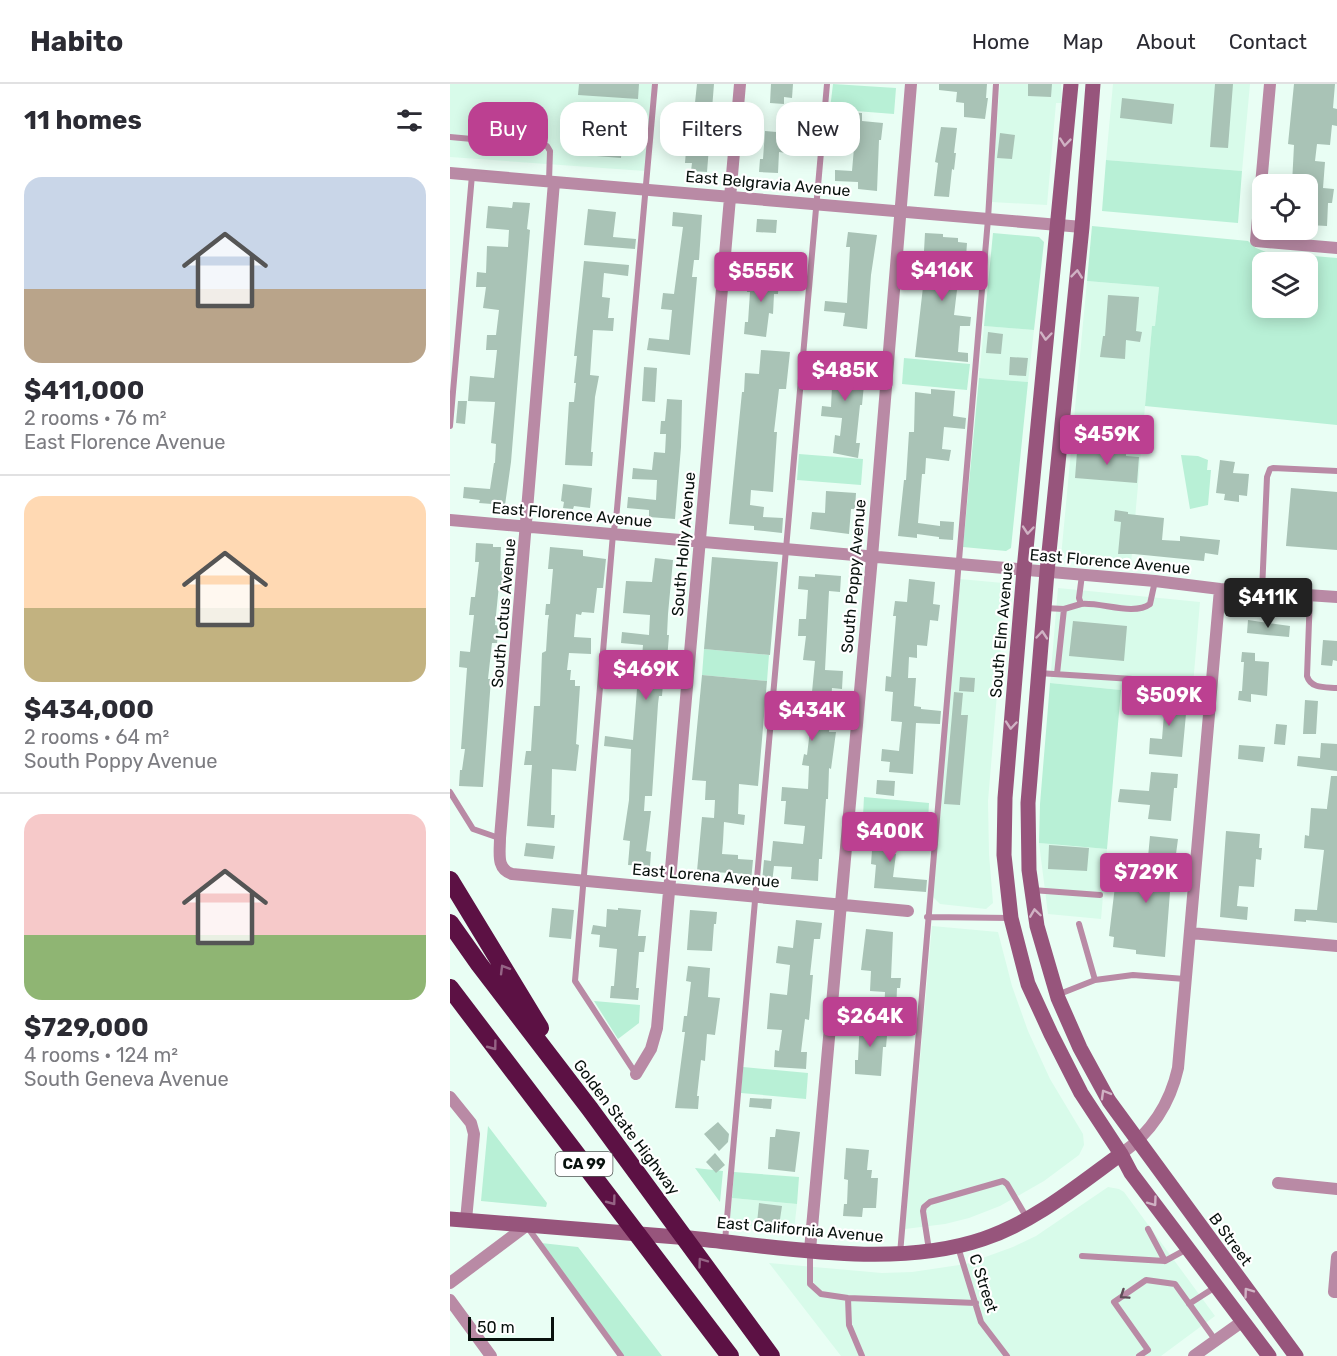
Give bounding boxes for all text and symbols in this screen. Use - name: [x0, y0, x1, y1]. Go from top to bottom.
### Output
- text: Habito: [30, 25, 123, 58]
- text: Home: [972, 29, 1029, 54]
- text: Map: [1062, 29, 1103, 54]
- text: About: [1136, 29, 1196, 54]
- text: Contact: [1229, 29, 1307, 54]
- chip: Buy: [468, 102, 548, 156]
- chip: Rent: [560, 102, 648, 156]
- chip: Filters: [660, 102, 764, 156]
- chip: New: [776, 102, 860, 156]
- icon: filters: [393, 104, 426, 137]
- text: 11 homes: [24, 105, 142, 136]
- one-way arrow: [1060, 138, 1072, 147]
- street label: East Belgravia Avenue: [685, 167, 851, 200]
- map controls: [1252, 174, 1318, 318]
- button: locate: [1252, 174, 1318, 240]
- icon: home: [171, 216, 279, 324]
- pin: $416K: [900, 251, 984, 302]
- pin: $555K: [719, 252, 803, 303]
- button: layers: [1252, 252, 1318, 318]
- text: $416K: [911, 258, 973, 282]
- text: $555K: [728, 259, 794, 283]
- one-way arrow: [1070, 269, 1083, 278]
- one-way arrow: [1040, 332, 1053, 341]
- pin: $485K: [803, 351, 887, 402]
- text: $485K: [812, 358, 878, 382]
- text: $411,000: [24, 375, 144, 406]
- text: 2 rooms · 76 m²: [24, 406, 167, 430]
- pin: $459K: [1065, 415, 1149, 466]
- text: $459K: [1074, 422, 1140, 446]
- text: East Florence Avenue: [24, 430, 225, 454]
- street label: South Holly Avenue: [668, 471, 699, 617]
- street label: East Florence Avenue: [491, 498, 653, 531]
- street label: South Poppy Avenue: [837, 498, 870, 654]
- one-way arrow: [1022, 526, 1035, 535]
- icon: home: [171, 535, 279, 643]
- street label: South Lotus Avenue: [487, 537, 520, 689]
- street label: East Florence Avenue: [1029, 545, 1191, 578]
- street label: South Elm Avenue: [986, 561, 1017, 699]
- pin: $411K: [1226, 578, 1310, 629]
- text: $411K: [1238, 585, 1298, 609]
- one-way arrow: [1035, 630, 1048, 639]
- pin: $469K: [604, 650, 688, 701]
- text: $469K: [613, 657, 679, 681]
- pin: $509K: [1127, 676, 1211, 727]
- text: $509K: [1136, 683, 1202, 707]
- pin: $434K: [770, 691, 854, 742]
- text: $434,000: [24, 694, 154, 725]
- text: $434K: [778, 698, 846, 722]
- one-way arrow: [1005, 720, 1018, 729]
- text: 2 rooms · 64 m²: [24, 725, 169, 749]
- text: South Poppy Avenue: [24, 749, 217, 773]
- pin: $400K: [848, 812, 932, 863]
- text: $400K: [856, 819, 924, 843]
- icon: home: [171, 853, 279, 961]
- pin: $729K: [1104, 853, 1188, 904]
- street label: East Lorena Avenue: [631, 860, 780, 891]
- text: $729K: [1114, 860, 1178, 884]
- one-way arrow: [1029, 908, 1041, 918]
- one-way arrow: [500, 965, 512, 975]
- pin: $264K: [828, 997, 912, 1048]
- text: $264K: [837, 1004, 903, 1028]
- text: $729,000: [24, 1012, 149, 1043]
- one-way arrow: [486, 1039, 497, 1050]
- text: 4 rooms · 124 m²: [24, 1043, 178, 1067]
- street label: Golden State Highway: [569, 1056, 684, 1199]
- text: South Geneva Avenue: [24, 1067, 229, 1091]
- one-way arrow: [1101, 1090, 1112, 1100]
- road number: CA 99: [556, 1152, 612, 1176]
- one-way arrow: [605, 1194, 616, 1205]
- one-way arrow: [1146, 1196, 1157, 1207]
- street label: B Street: [1205, 1209, 1256, 1270]
- street label: East California Avenue: [716, 1213, 884, 1246]
- street label: C Street: [965, 1251, 1002, 1315]
- one-way arrow: [698, 1258, 709, 1269]
- one-way arrow: [1120, 1287, 1131, 1298]
- one-way arrow: [1244, 1288, 1255, 1299]
- scale bar: [468, 1314, 554, 1342]
- text: 50 m: [477, 1318, 515, 1337]

